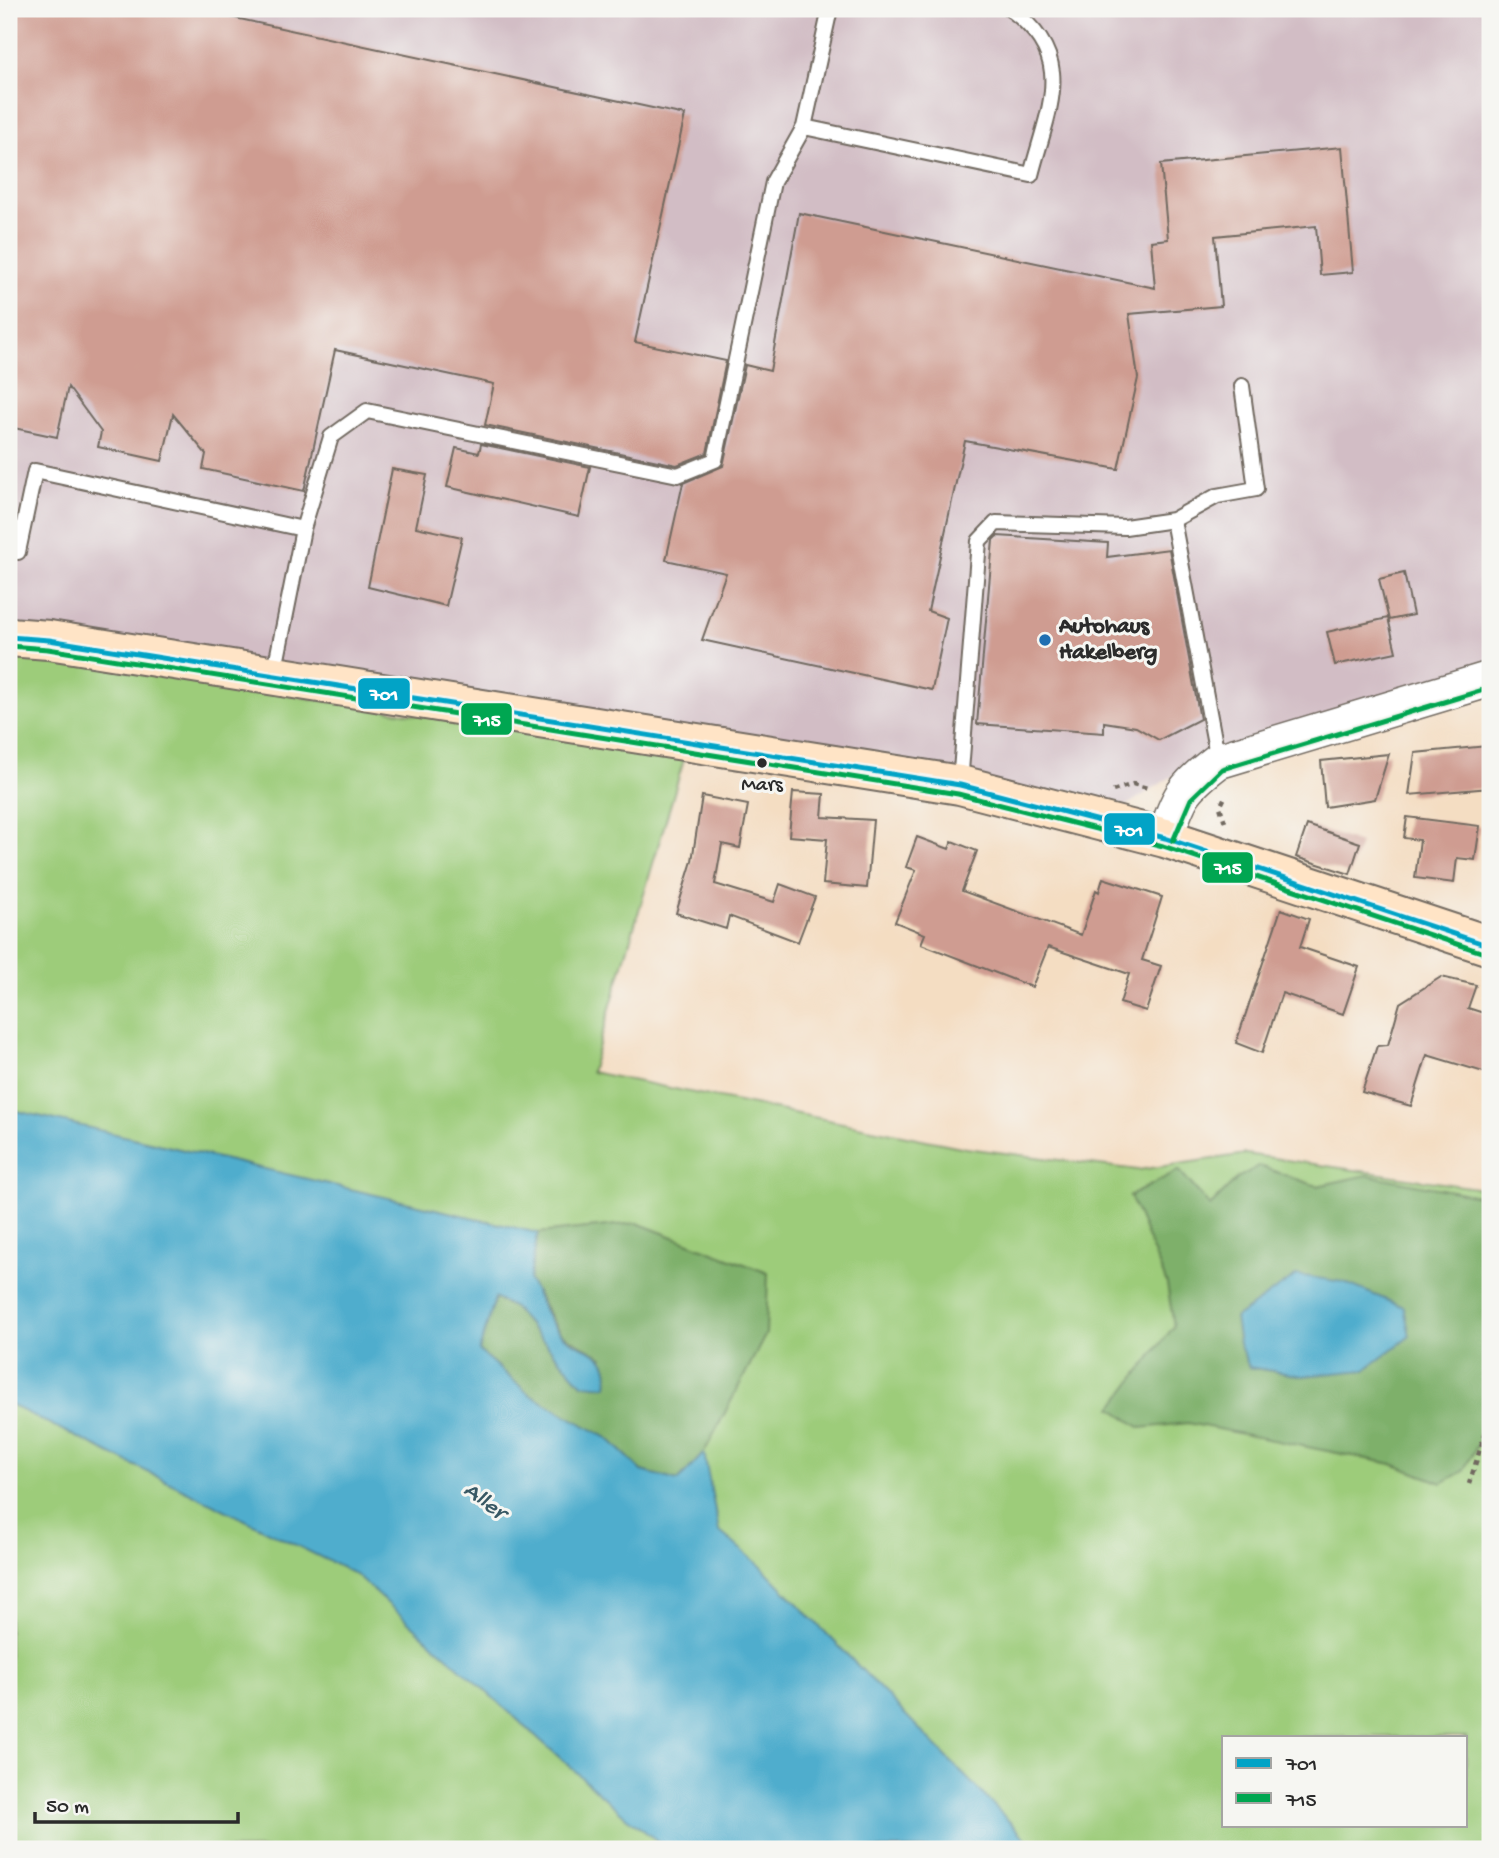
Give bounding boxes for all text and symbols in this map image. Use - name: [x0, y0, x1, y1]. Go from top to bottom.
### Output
- place label: Autohaus Hakelberg: [1058, 614, 1157, 667]
- marker: Autohaus Hakelberg: [1037, 632, 1053, 648]
- line badge: 701: [357, 677, 411, 710]
- text: 701: [369, 685, 398, 708]
- line badge: 715: [460, 702, 513, 736]
- text: 715: [472, 711, 501, 734]
- marker: Mars: [755, 756, 769, 770]
- place label: Mars: [741, 774, 784, 799]
- line badge: 701: [1103, 812, 1156, 846]
- text: 701: [1114, 821, 1143, 844]
- line badge: 715: [1201, 851, 1254, 884]
- text: 715: [1213, 859, 1242, 882]
- water label: Aller: [457, 1477, 515, 1530]
- legend: [1222, 1736, 1468, 1826]
- text: 701: [1285, 1754, 1317, 1779]
- scale bar: [35, 1781, 238, 1825]
- text: 715: [1285, 1790, 1316, 1815]
- text: 50 m: [46, 1796, 89, 1821]

